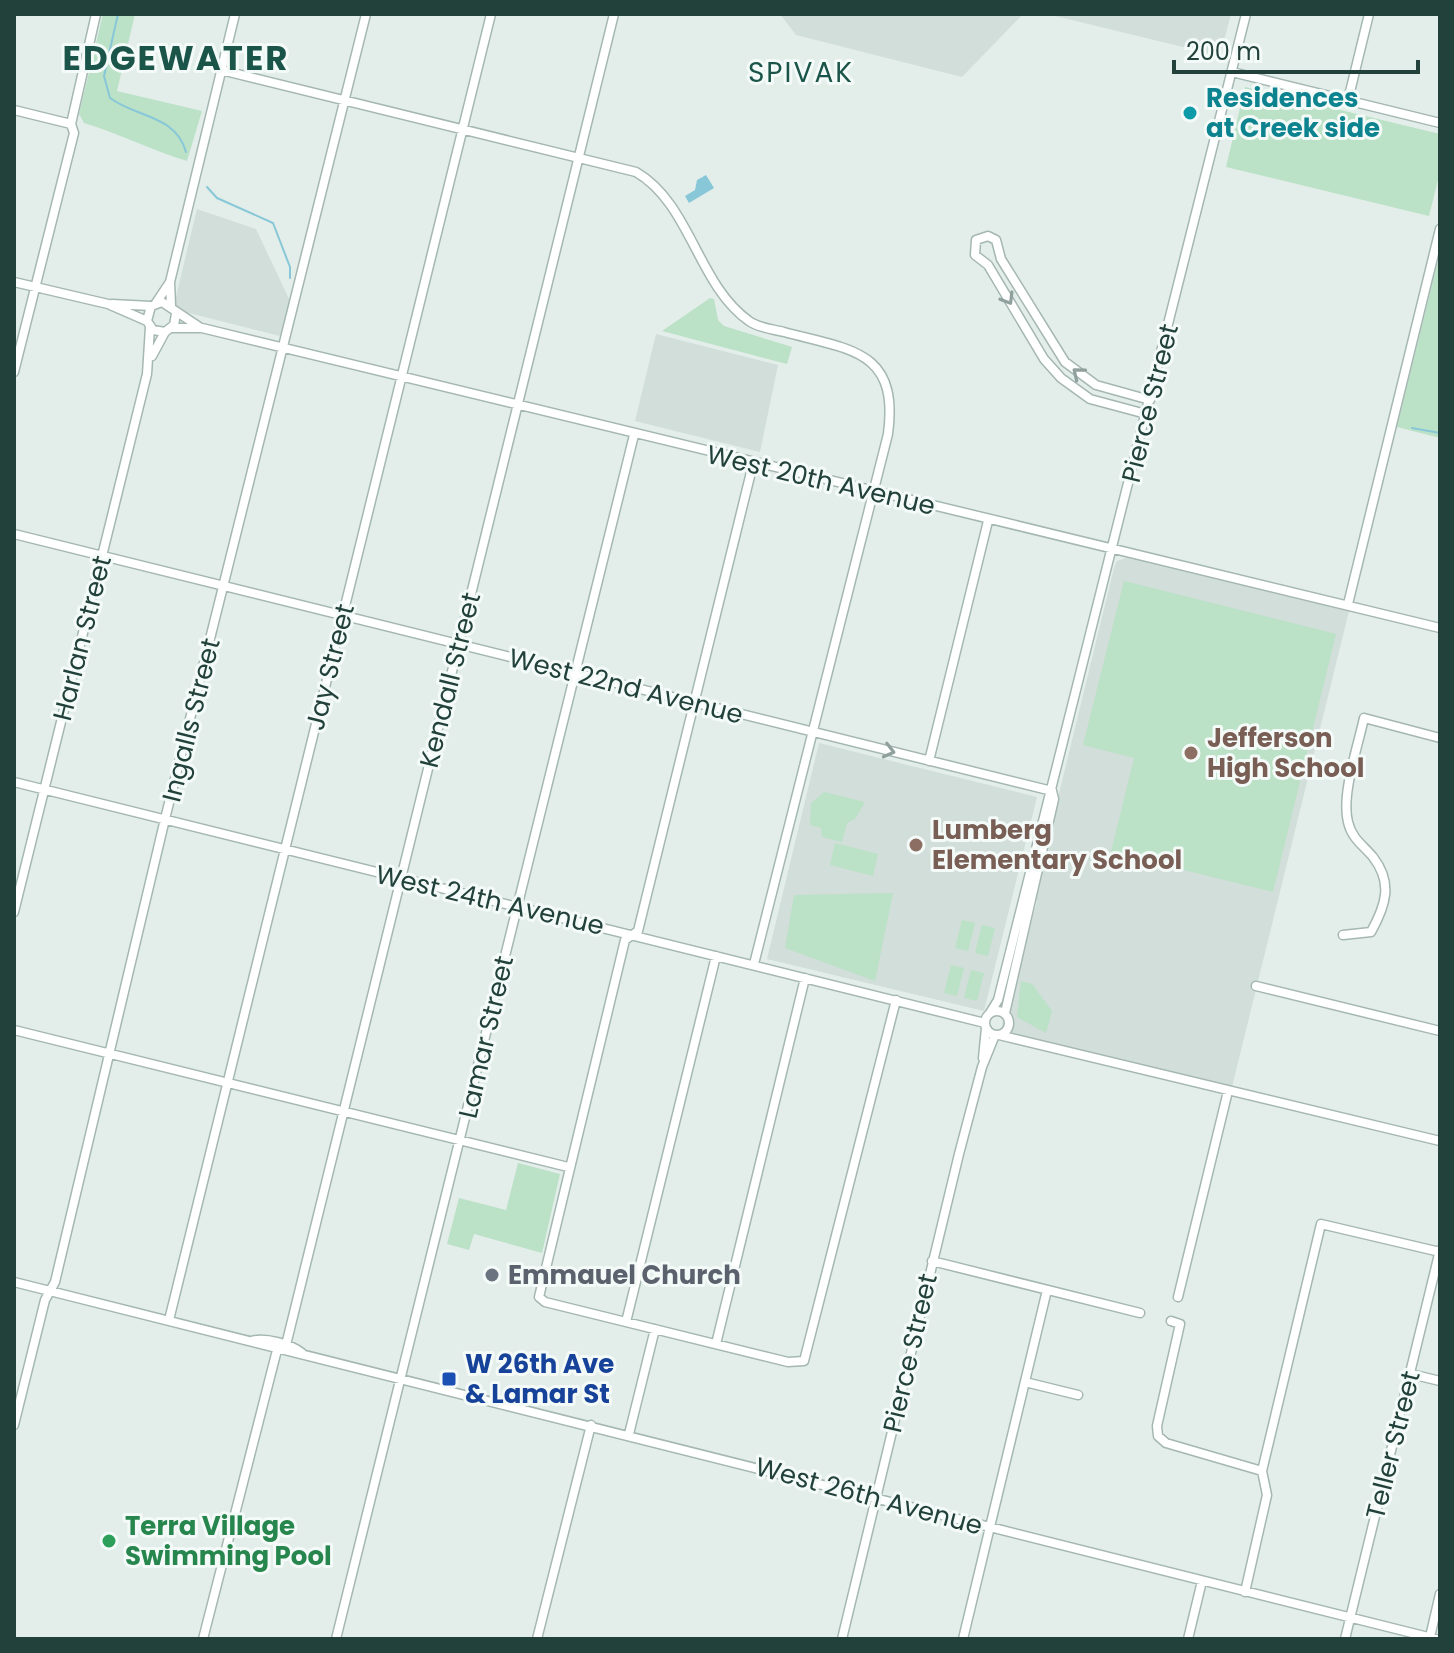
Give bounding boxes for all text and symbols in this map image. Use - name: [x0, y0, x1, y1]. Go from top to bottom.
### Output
- scale bar: [1174, 24, 1418, 74]
- district label: EDGEWATER: [63, 34, 289, 82]
- text: 200 m: [1186, 35, 1261, 68]
- district label: SPIVAK: [748, 53, 854, 92]
- place label: Residences at Creek side: [1206, 80, 1380, 146]
- marker: Residences at Creek side: [1181, 104, 1199, 122]
- one-way arrow: [998, 290, 1014, 305]
- street label: Pierce Street: [1113, 320, 1187, 486]
- one-way arrow: [1072, 368, 1087, 383]
- street label: West 20th Avenue: [703, 436, 939, 524]
- street label: Harlan Street: [44, 552, 120, 724]
- street label: Kendall Street: [411, 589, 489, 771]
- street label: Jay Street: [297, 600, 363, 734]
- street label: Ingalls Street: [153, 634, 229, 806]
- street label: West 22nd Avenue: [505, 639, 747, 733]
- place label: Jefferson High School: [1207, 720, 1364, 786]
- one-way arrow: [882, 741, 895, 758]
- marker: Jefferson High School: [1182, 744, 1200, 762]
- place label: Lumberg Elementary School: [932, 812, 1182, 878]
- marker: Lumberg Elementary School: [907, 836, 925, 854]
- street label: West 24th Avenue: [372, 856, 608, 944]
- street label: Lamar Street: [450, 952, 522, 1122]
- place label: Emmauel Church: [508, 1257, 741, 1293]
- marker: Emmauel Church: [483, 1266, 501, 1284]
- street label: Pierce Street: [874, 1270, 946, 1436]
- place label: W 26th Ave & Lamar St: [465, 1346, 614, 1412]
- street label: Teller Street: [1357, 1367, 1429, 1523]
- marker: W 26th Ave & Lamar St: [440, 1370, 458, 1388]
- street label: West 26th Avenue: [752, 1448, 986, 1544]
- place label: Terra Village Swimming Pool: [125, 1508, 332, 1574]
- marker: Terra Village Swimming Pool: [100, 1532, 118, 1550]

